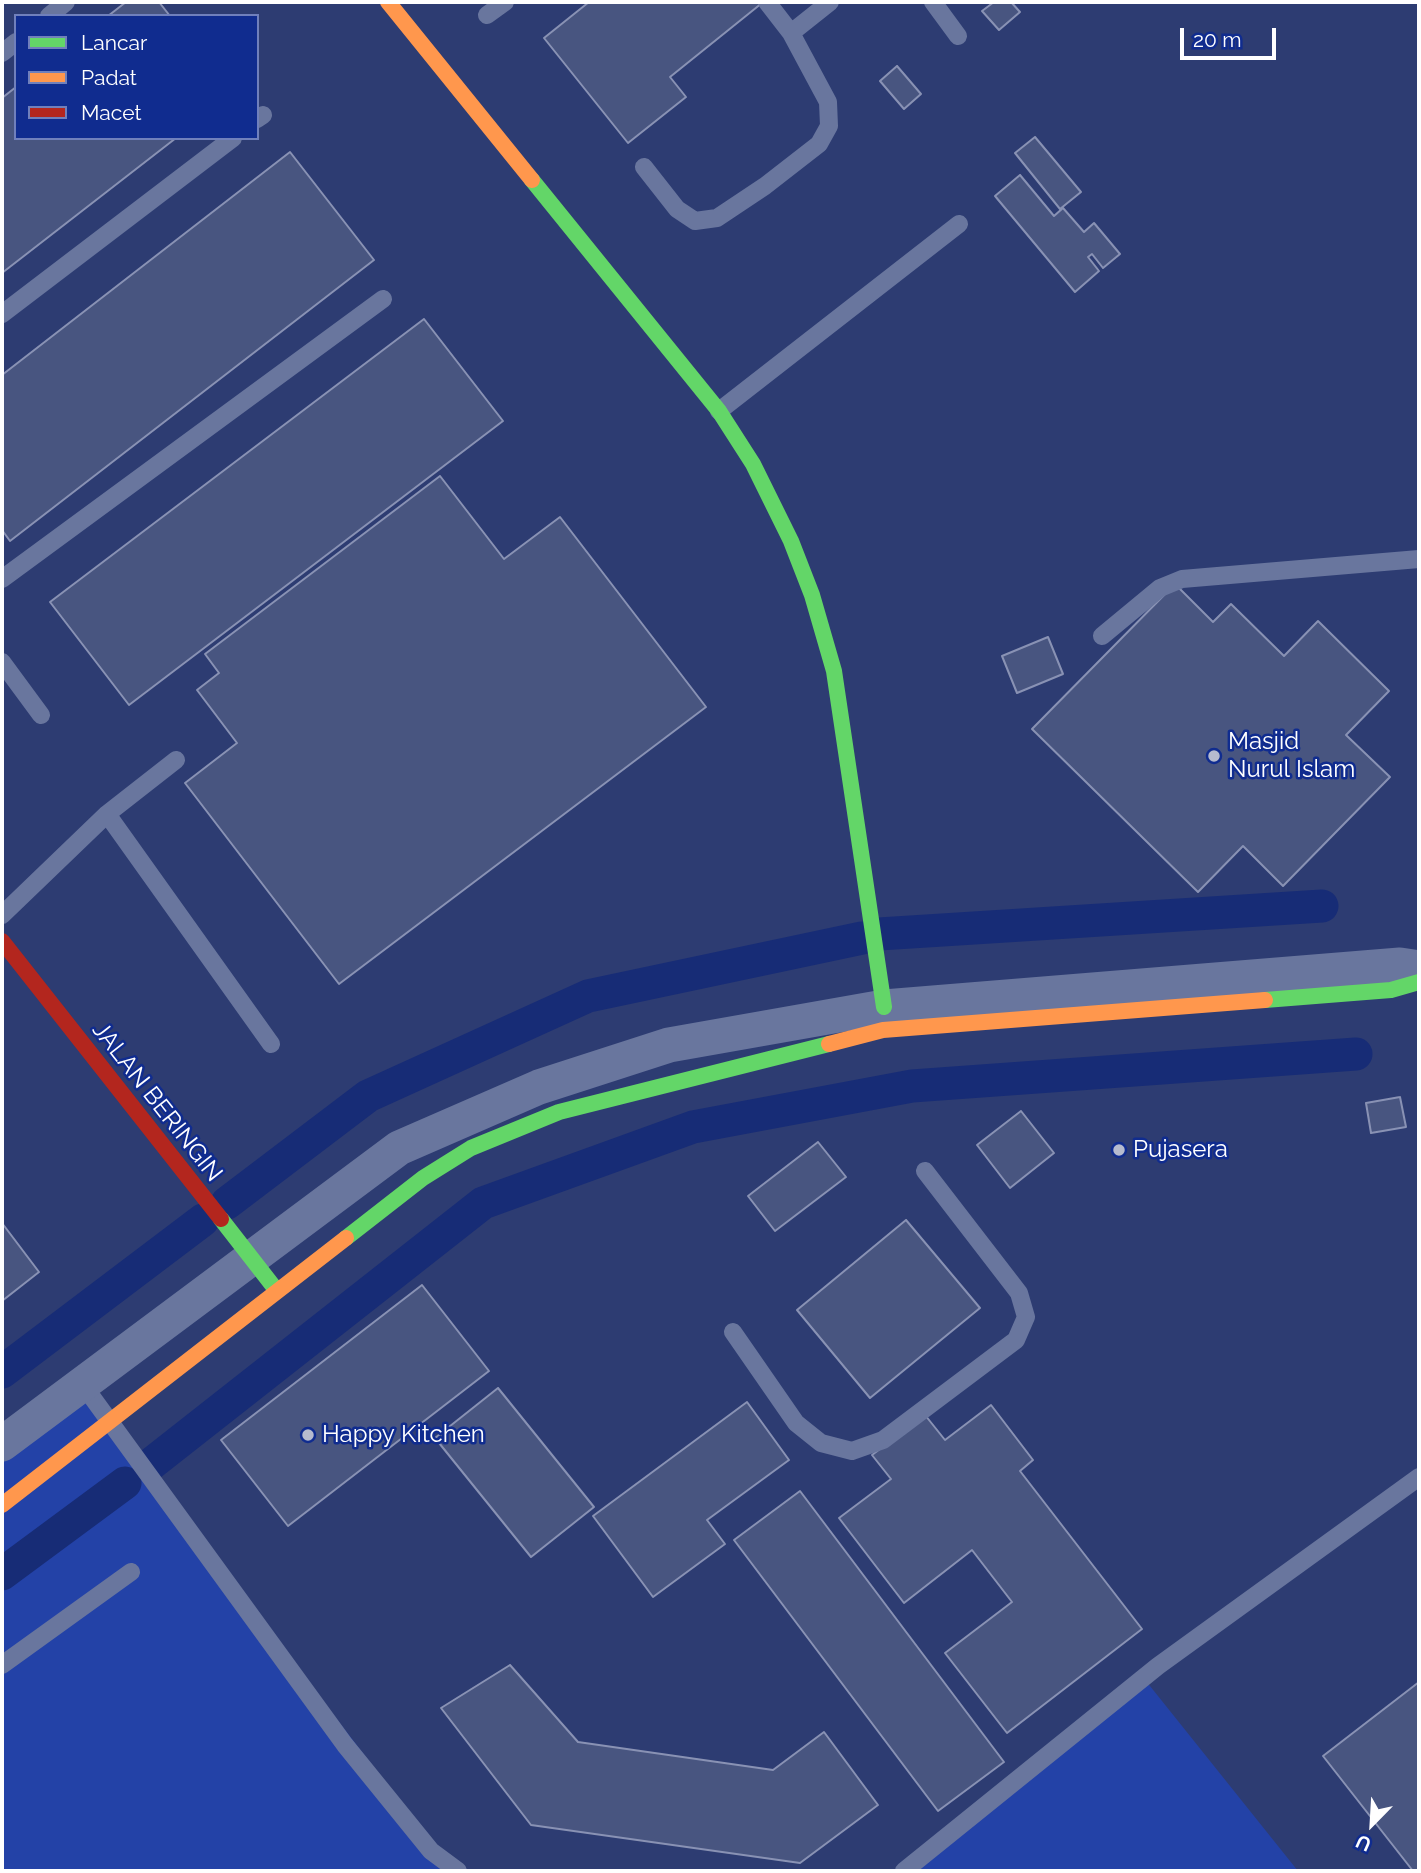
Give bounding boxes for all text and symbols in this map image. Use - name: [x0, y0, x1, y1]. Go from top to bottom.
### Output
- legend: [14, 14, 259, 140]
- scale bar: [1183, 14, 1279, 58]
- text: 20 m: [1193, 27, 1241, 52]
- text: Lancar: [81, 30, 147, 55]
- text: Padat: [81, 65, 137, 90]
- text: Macet: [81, 100, 141, 125]
- place label: Masjid Nurul Islam: [1228, 728, 1355, 784]
- marker: Masjid Nurul Islam: [1206, 748, 1222, 764]
- street label: JALAN BERINGIN: [86, 1016, 228, 1188]
- place label: Pujasera: [1133, 1136, 1228, 1164]
- marker: Pujasera: [1111, 1142, 1127, 1158]
- place label: Happy Kitchen: [322, 1421, 485, 1449]
- marker: Happy Kitchen: [300, 1427, 316, 1443]
- north arrow: [1337, 1789, 1407, 1859]
- text: U: [1352, 1830, 1374, 1856]

